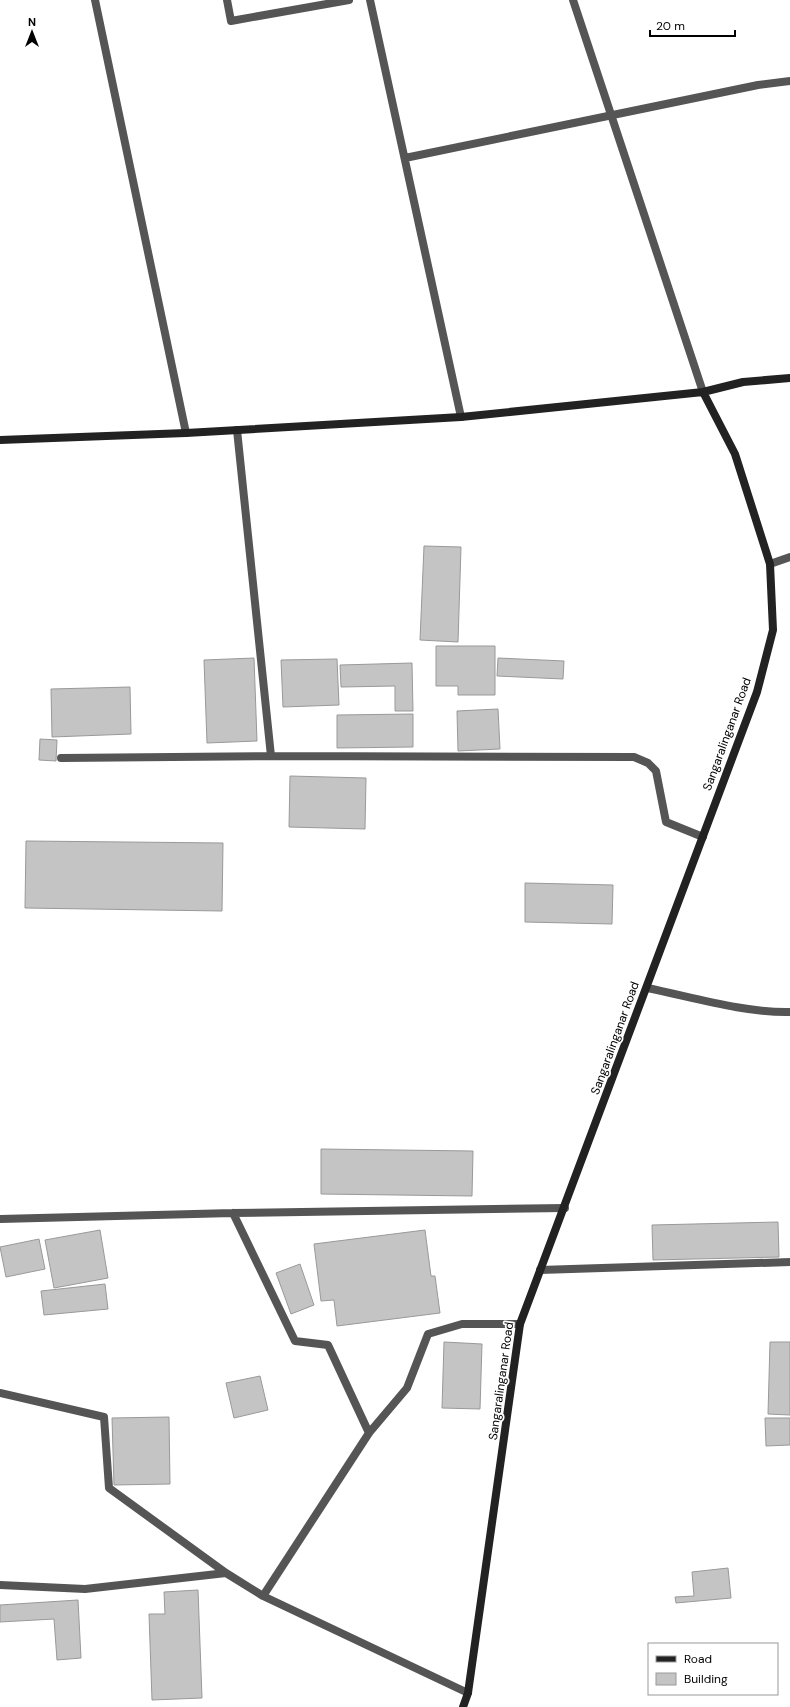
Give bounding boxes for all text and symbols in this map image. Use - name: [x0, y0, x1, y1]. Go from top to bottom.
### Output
- north arrow: [12, 12, 52, 52]
- scale bar: [650, 12, 735, 38]
- text: N: [28, 15, 36, 29]
- text: 20 m: [656, 18, 685, 34]
- street label: Sangaralinganar Road: [699, 675, 755, 793]
- street label: Sangaralinganar Road: [587, 979, 643, 1097]
- street label: Sangaralinganar Road: [485, 1321, 517, 1441]
- legend: [648, 1643, 778, 1695]
- text: Road: [684, 1651, 712, 1667]
- text: Building: [684, 1671, 728, 1687]

